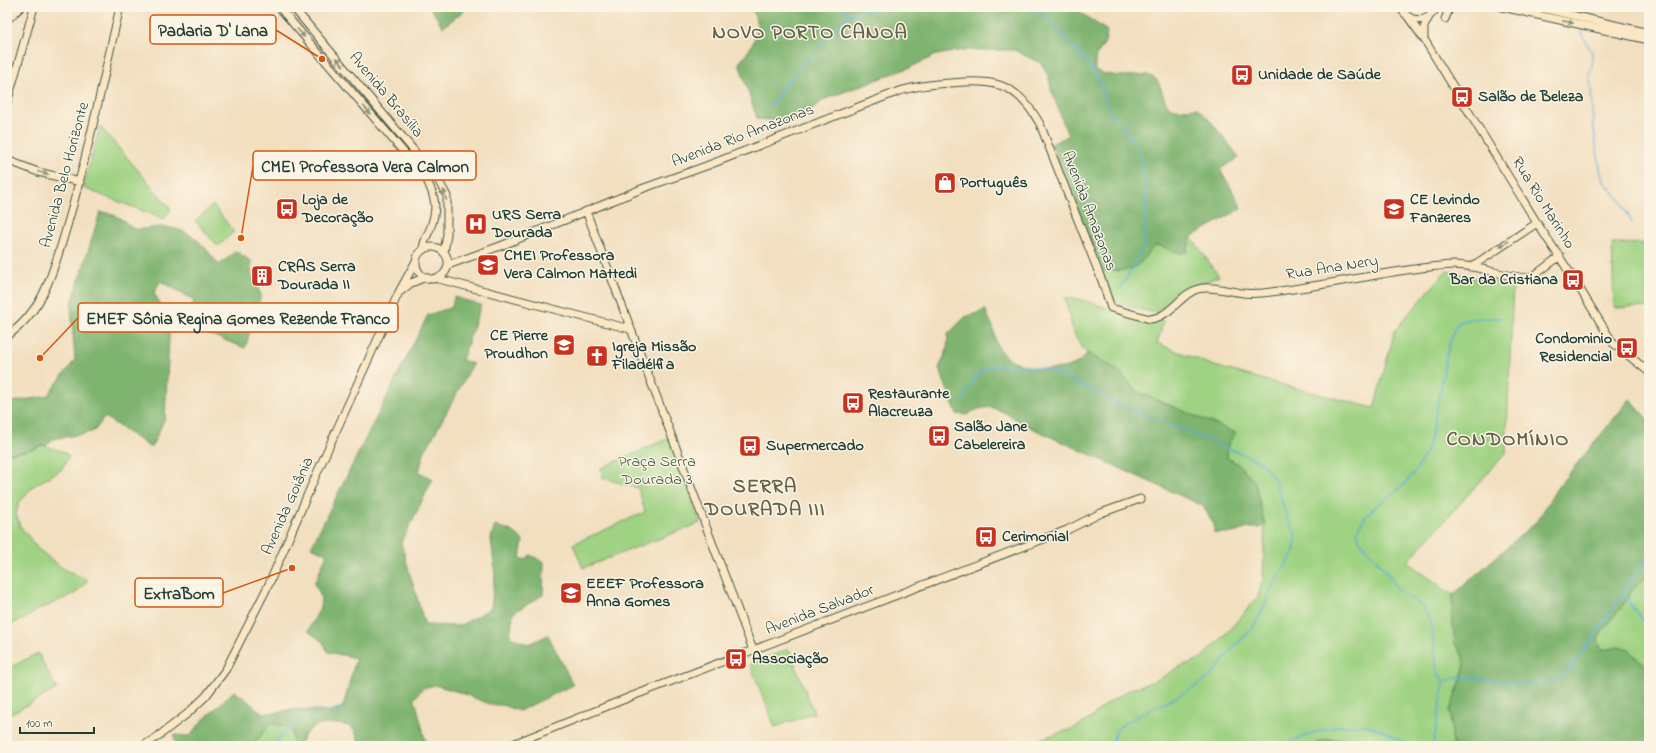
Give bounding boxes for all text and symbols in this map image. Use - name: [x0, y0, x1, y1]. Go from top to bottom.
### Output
- callout: Padaria D' Lana: [150, 15, 276, 44]
- text: Padaria D' Lana: [158, 19, 268, 44]
- district label: NOVO PORTO CANOA: [712, 19, 908, 48]
- one-way arrow: [1561, 19, 1574, 25]
- one-way arrow: [297, 28, 306, 38]
- street label: Avenida Brasília: [343, 47, 429, 143]
- one-way arrow: [336, 57, 345, 68]
- bus stop icon: Unidade de Saúde: [1229, 62, 1255, 88]
- place label: Unidade de Saúde: [1258, 63, 1382, 87]
- bus stop icon: Salão de Beleza: [1449, 84, 1475, 110]
- place label: Salão de Beleza: [1478, 85, 1584, 109]
- street label: Avenida Rio Amazonas: [668, 98, 818, 174]
- street label: Avenida Belo Horizonte: [34, 99, 96, 251]
- one-way arrow: [363, 104, 372, 115]
- street label: Avenida Amazonas: [1055, 148, 1123, 274]
- callout: CMEI Professora Vera Calmon: [253, 151, 476, 180]
- street label: Rua Rio Marinho: [1505, 152, 1581, 254]
- text: CMEI Professora Vera Calmon: [261, 155, 469, 180]
- one-way arrow: [37, 170, 49, 176]
- shop icon: Português: [932, 170, 958, 196]
- place label: Português: [960, 171, 1028, 196]
- place label: Loja de Decoração: [301, 188, 373, 230]
- place label: CE Levindo Fanzeres: [1409, 188, 1480, 230]
- one-way arrow: [442, 189, 448, 202]
- bus stop icon: Loja de Decoração: [274, 196, 300, 222]
- school or university icon: CE Levindo Fanzeres: [1381, 196, 1407, 222]
- place label: URS Serra Dourada: [491, 203, 562, 245]
- hospital icon: URS Serra Dourada: [463, 211, 489, 237]
- one-way arrow: [1499, 240, 1509, 248]
- place label: CMEI Professora Vera Calmon Mattedi: [503, 244, 637, 286]
- street label: Rua Ana Nery: [1284, 249, 1380, 287]
- school or university icon: CMEI Professora Vera Calmon Mattedi: [475, 252, 501, 278]
- place label: CRAS Serra Dourada II: [277, 255, 356, 297]
- building icon: CRAS Serra Dourada II: [249, 263, 275, 289]
- bus stop icon: Bar da Cristiana: [1560, 267, 1586, 293]
- place label: Bar da Cristiana: [1449, 268, 1558, 292]
- callout: EMEF Sônia Regina Gomes Rezende Franco: [78, 303, 398, 332]
- text: EMEF Sônia Regina Gomes Rezende Franco: [86, 307, 390, 334]
- place label: CE Pierre Proudhon: [485, 324, 549, 366]
- place label: Condominio Residencial: [1535, 327, 1612, 369]
- school or university icon: CE Pierre Proudhon: [551, 332, 577, 358]
- place label: Igreja Missão Filadélfia: [611, 335, 696, 377]
- bus stop icon: Condominio Residencial: [1614, 335, 1640, 361]
- church icon: Igreja Missão Filadélfia: [584, 343, 610, 369]
- place label: Restaurante Alacreuza: [867, 382, 950, 424]
- bus stop icon: Restaurante Alacreuza: [840, 390, 866, 416]
- place label: Salão Jane Cabelereira: [954, 415, 1028, 457]
- bus stop icon: Salão Jane Cabelereira: [926, 423, 952, 449]
- district label: CONDOMÍNIO: [1446, 426, 1570, 455]
- bus stop icon: Supermercado: [737, 433, 763, 459]
- place label: Supermercado: [766, 434, 864, 458]
- park label: Praça Serra Dourada 3: [618, 450, 696, 492]
- street label: Avenida Goiânia: [256, 453, 320, 559]
- district label: SERRA DOURADA III: [704, 473, 825, 525]
- bus stop icon: Cerimonial: [973, 524, 999, 550]
- place label: Cerimonial: [1002, 525, 1069, 549]
- place label: EEEF Professora Anna Gomes: [586, 572, 704, 614]
- callout: ExtraBom: [135, 578, 223, 607]
- street label: Avenida Salvador: [762, 578, 878, 642]
- school or university icon: EEEF Professora Anna Gomes: [558, 580, 584, 606]
- text: ExtraBom: [143, 582, 215, 607]
- bus stop icon: Associação: [723, 646, 749, 672]
- place label: Associação: [752, 647, 829, 671]
- scale bar: [20, 709, 94, 735]
- text: 100 m: [26, 715, 53, 733]

